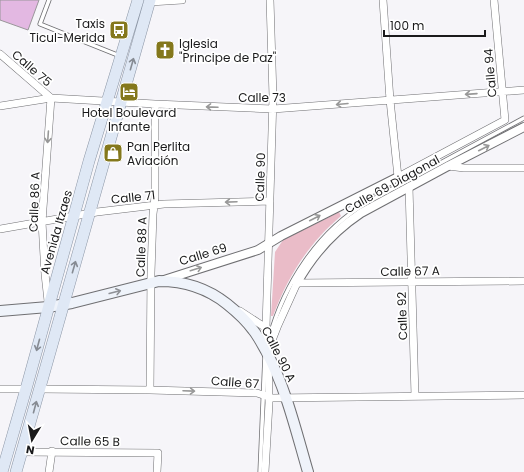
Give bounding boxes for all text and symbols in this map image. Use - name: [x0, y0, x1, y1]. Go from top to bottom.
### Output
- scale bar: [384, 12, 485, 38]
- place label: Taxis Ticul-Merida: [30, 15, 105, 46]
- text: 100 m: [390, 17, 424, 34]
- bus stop icon: Taxis Ticul-Merida: [108, 19, 130, 41]
- place label: Iglesia "Principe de Paz": [179, 35, 277, 66]
- church icon: Iglesia "Principe de Paz": [154, 39, 176, 61]
- street label: Calle 75: [8, 46, 56, 90]
- street label: Calle 94: [479, 47, 501, 98]
- one-way arrow: [129, 58, 136, 71]
- hotel icon: Hotel Boulevard Infante: [118, 81, 140, 103]
- street label: Calle 73: [238, 89, 286, 106]
- one-way arrow: [465, 90, 478, 97]
- one-way arrow: [336, 100, 349, 107]
- one-way arrow: [206, 103, 219, 110]
- place label: Hotel Boulevard Infante: [82, 104, 176, 135]
- one-way arrow: [44, 130, 52, 143]
- place label: Pan Perlita Aviación: [127, 138, 190, 169]
- shop icon: Pan Perlita Aviación: [102, 142, 124, 164]
- one-way arrow: [478, 144, 490, 151]
- street label: Calle 69 Diagonal: [341, 151, 443, 217]
- street label: Calle 90: [251, 152, 269, 202]
- street label: Calle 86 A: [24, 172, 44, 232]
- street label: Calle 71: [110, 186, 156, 208]
- street label: Avenida Itzaes: [36, 188, 76, 276]
- one-way arrow: [225, 198, 238, 206]
- one-way arrow: [309, 214, 321, 221]
- street label: Calle 88 A: [131, 217, 151, 277]
- street label: Calle 69: [177, 239, 229, 269]
- one-way arrow: [71, 261, 78, 274]
- street label: Calle 67 A: [380, 262, 440, 280]
- one-way arrow: [190, 265, 203, 272]
- one-way arrow: [108, 288, 121, 296]
- street label: Calle 92: [393, 291, 411, 340]
- street label: Calle 90 A: [258, 323, 300, 385]
- one-way arrow: [34, 338, 41, 351]
- street label: Calle 67: [210, 372, 260, 392]
- one-way arrow: [182, 387, 195, 395]
- one-way arrow: [31, 401, 39, 414]
- north arrow: [12, 420, 52, 460]
- street label: Calle 65 B: [60, 432, 120, 450]
- text: N: [25, 441, 36, 458]

